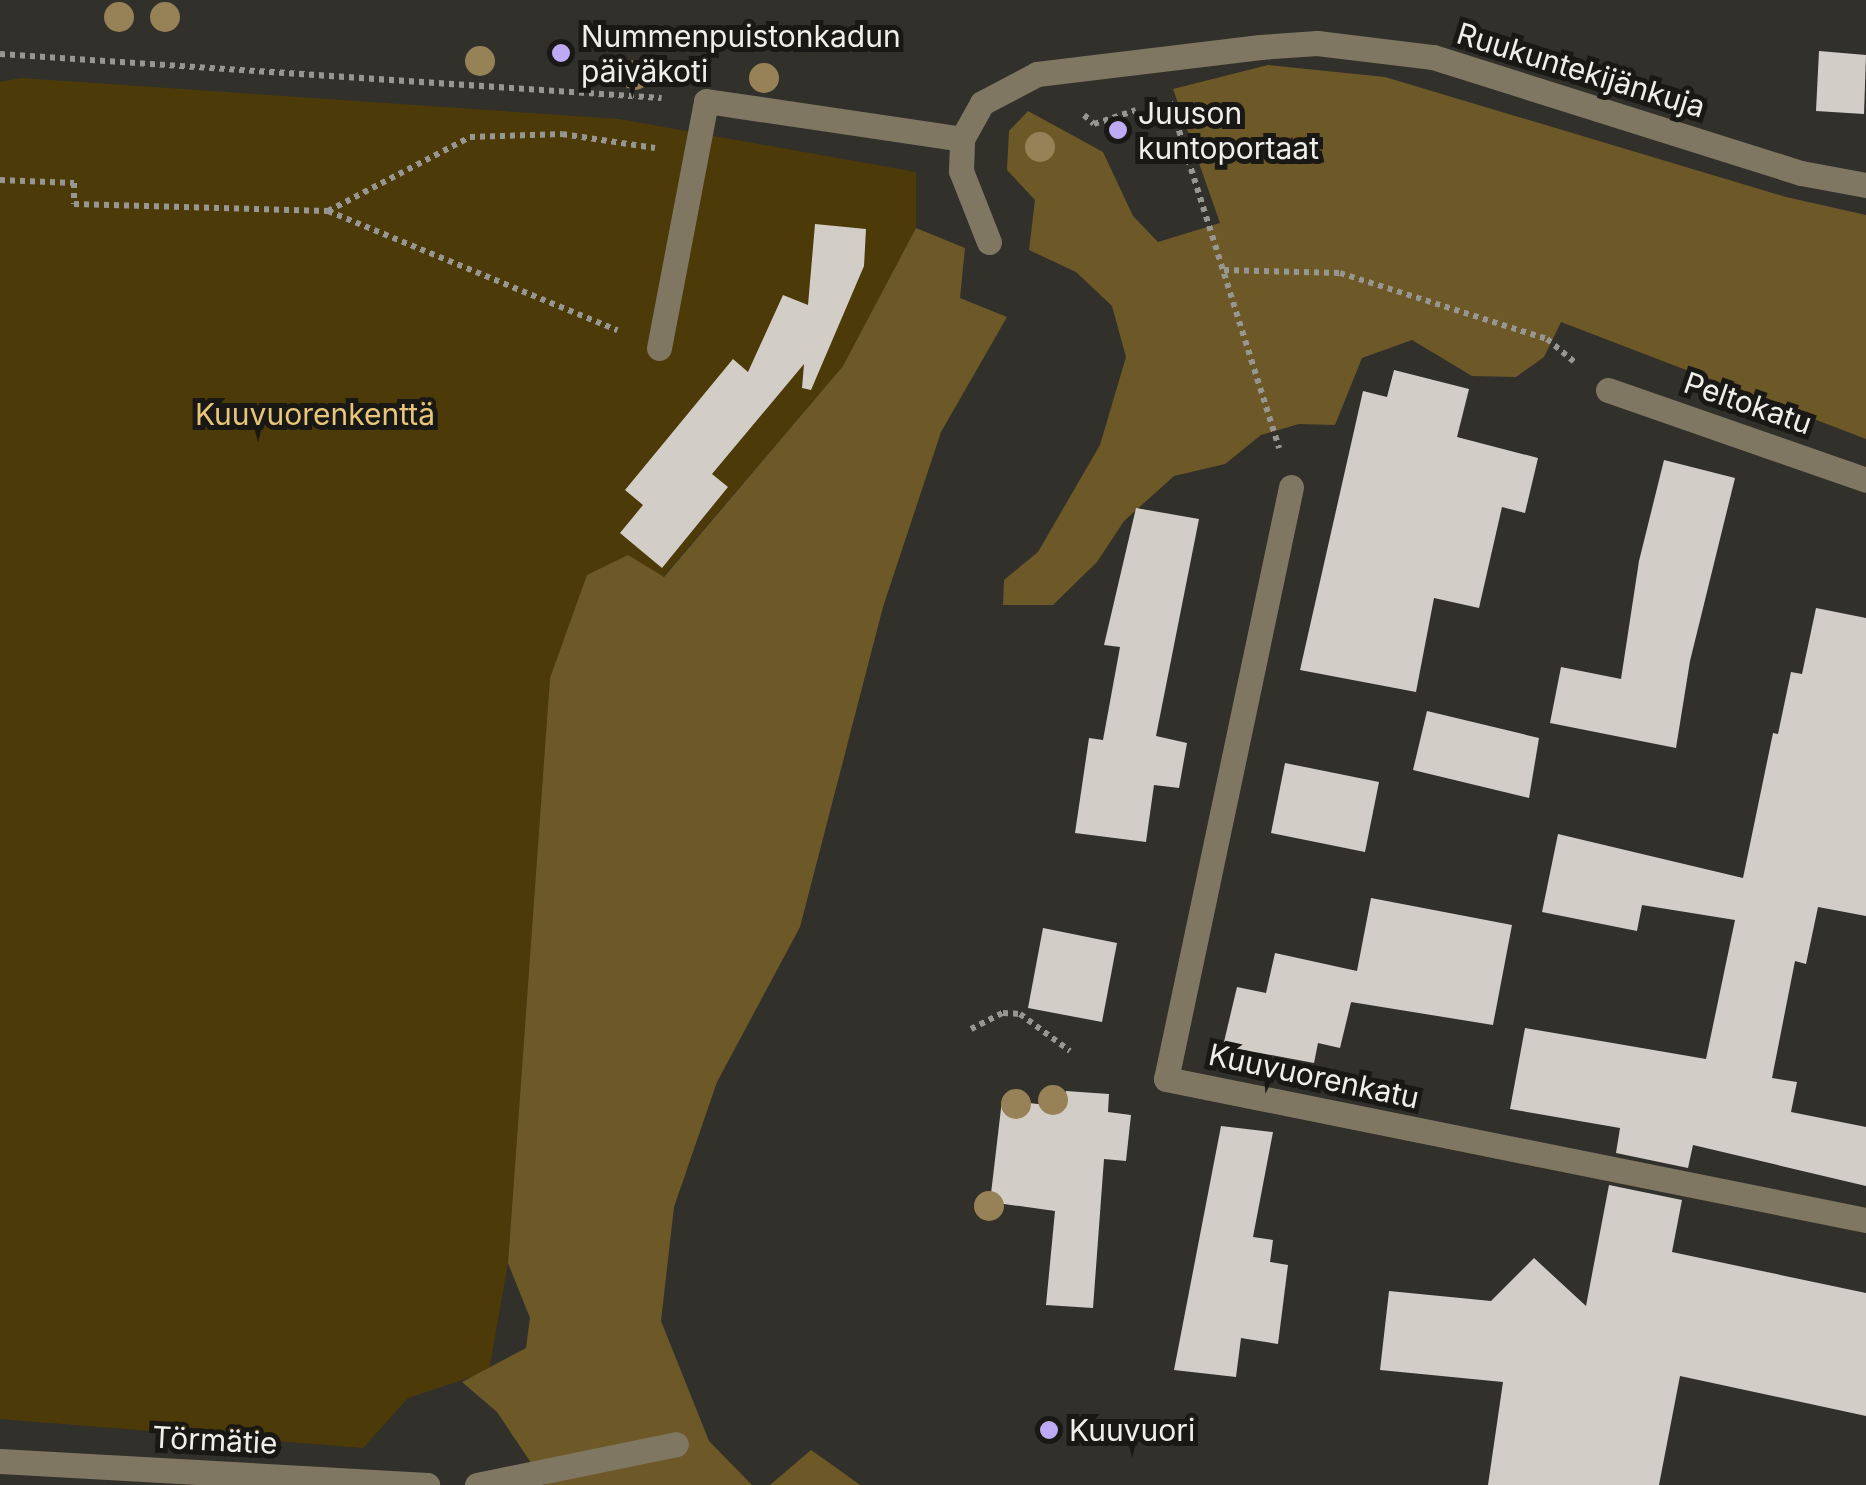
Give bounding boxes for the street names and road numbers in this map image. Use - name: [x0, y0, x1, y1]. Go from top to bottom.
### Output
- street label: Ruukuntekijänkuja: [1453, 15, 1709, 125]
- street label: Peltokatu: [1679, 364, 1817, 442]
- street label: Kuuvuorenkatu: [1206, 1036, 1422, 1116]
- street label: Törmätie: [151, 1419, 279, 1461]

